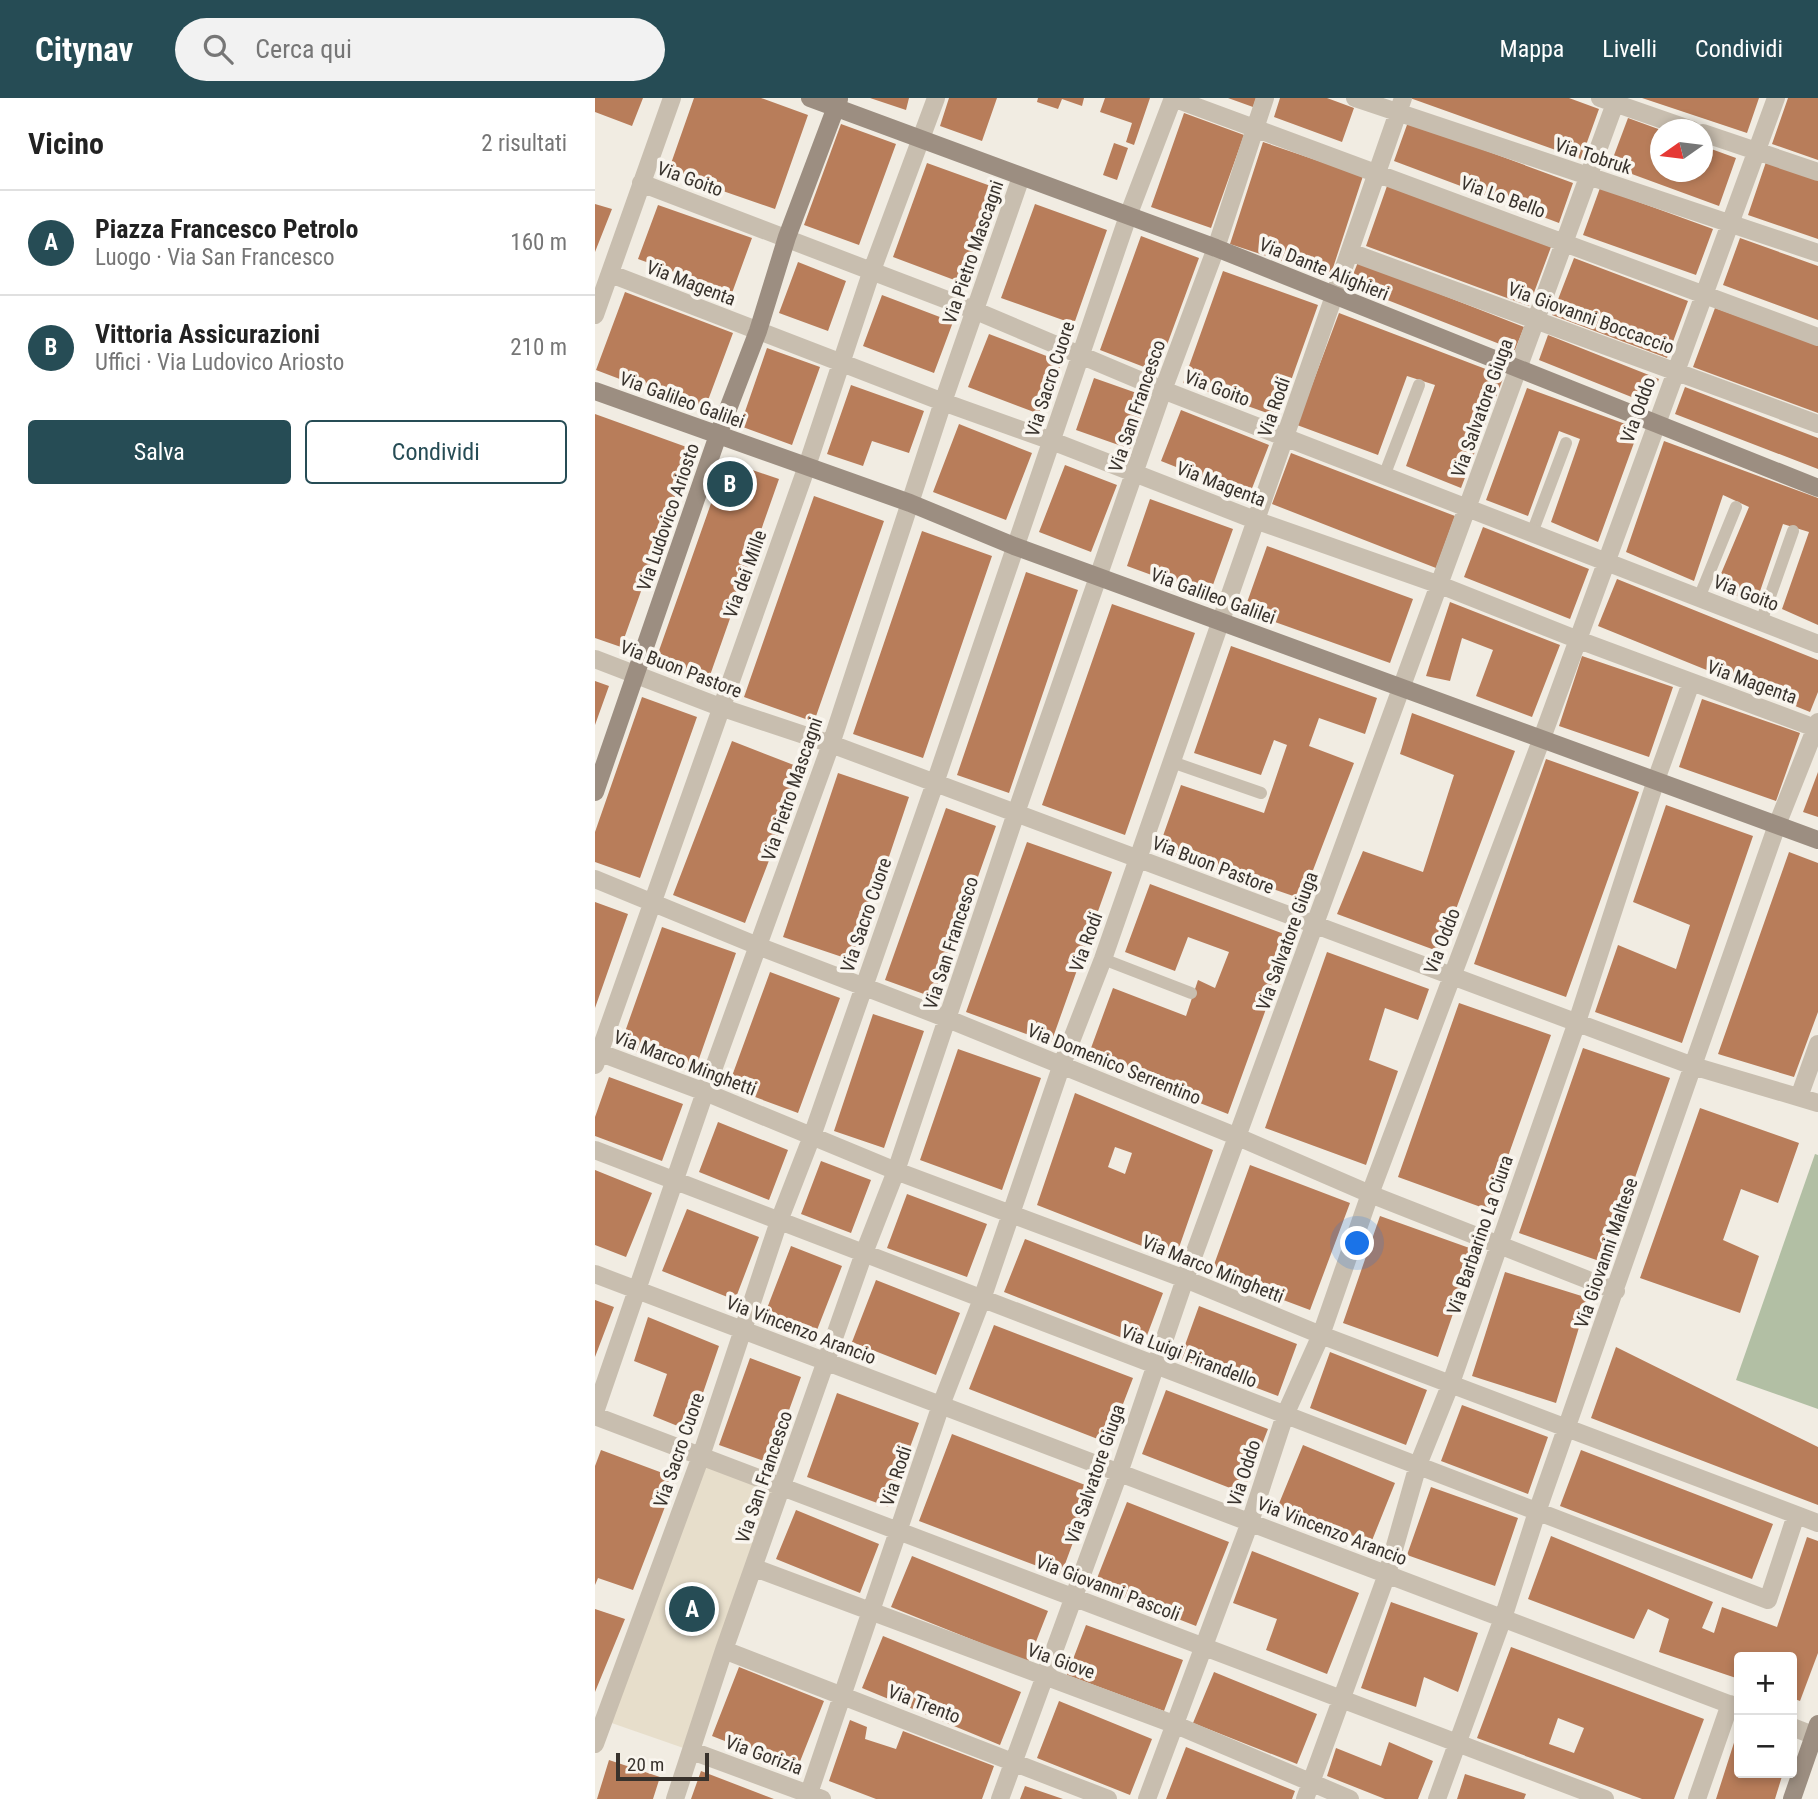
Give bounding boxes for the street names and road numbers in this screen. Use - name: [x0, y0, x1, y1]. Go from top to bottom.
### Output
- street label: Via Tobruk: [1552, 133, 1635, 179]
- street label: Via Goito: [654, 156, 726, 202]
- street label: Via Lo Bello: [1457, 171, 1549, 223]
- street label: Via Pietro Mascagni: [938, 177, 1008, 327]
- street label: Via Dante Alighieri: [1256, 232, 1392, 306]
- street label: Via Magenta: [643, 255, 739, 311]
- street label: Via Giovanni Boccaccio: [1505, 277, 1677, 359]
- street label: Via Sacro Cuore: [1021, 318, 1079, 439]
- street label: Via Salvatore Giuga: [1446, 335, 1518, 481]
- street label: Via San Francesco: [1104, 337, 1170, 475]
- street label: Via Goito: [1181, 365, 1253, 411]
- street label: Via Galileo Galilei: [616, 367, 748, 433]
- street label: Via Rodi: [1253, 374, 1295, 440]
- street label: Via Oddo: [1616, 374, 1660, 446]
- street label: Via Ludovico Ariosto: [632, 440, 704, 594]
- street label: Via Magenta: [1173, 456, 1269, 512]
- street label: Via dei Mille: [718, 527, 772, 621]
- street label: Via Galileo Galilei: [1147, 563, 1279, 629]
- street label: Via Goito: [1710, 570, 1782, 616]
- street label: Via Buon Pastore: [617, 635, 745, 703]
- street label: Via Magenta: [1704, 655, 1800, 709]
- street label: Via Pietro Mascagni: [757, 714, 827, 864]
- street label: Via Buon Pastore: [1149, 831, 1277, 899]
- street label: Via Sacro Cuore: [836, 855, 896, 975]
- street label: Via Salvatore Giuga: [1251, 868, 1323, 1014]
- street label: Via San Francesco: [919, 874, 983, 1012]
- street label: Via Oddo: [1419, 905, 1465, 977]
- street label: Via Rodi: [1065, 909, 1107, 975]
- street label: Via Domenico Serrentino: [1024, 1019, 1204, 1109]
- street label: Via Marco Minghetti: [610, 1025, 760, 1101]
- street label: Via Barbarino La Ciura: [1442, 1152, 1518, 1318]
- street label: Via Giovanni Maltese: [1569, 1175, 1643, 1331]
- street label: Via Marco Minghetti: [1139, 1230, 1287, 1308]
- street label: Via Vincenzo Arancio: [723, 1291, 879, 1369]
- street label: Via Luigi Pirandello: [1118, 1319, 1260, 1393]
- street label: Via Sacro Cuore: [649, 1390, 709, 1510]
- street label: Via Salvatore Giuga: [1060, 1401, 1130, 1547]
- street label: Via San Francesco: [731, 1408, 797, 1546]
- street label: Via Oddo: [1223, 1437, 1265, 1509]
- street label: Via Rodi: [876, 1443, 916, 1509]
- street label: Via Vincenzo Arancio: [1254, 1492, 1410, 1570]
- street label: Via Giovanni Pascoli: [1033, 1550, 1183, 1626]
- street label: Via Giove: [1024, 1638, 1098, 1684]
- street label: Via Trento: [884, 1680, 964, 1728]
- street label: Via Gorizia: [722, 1730, 806, 1780]

